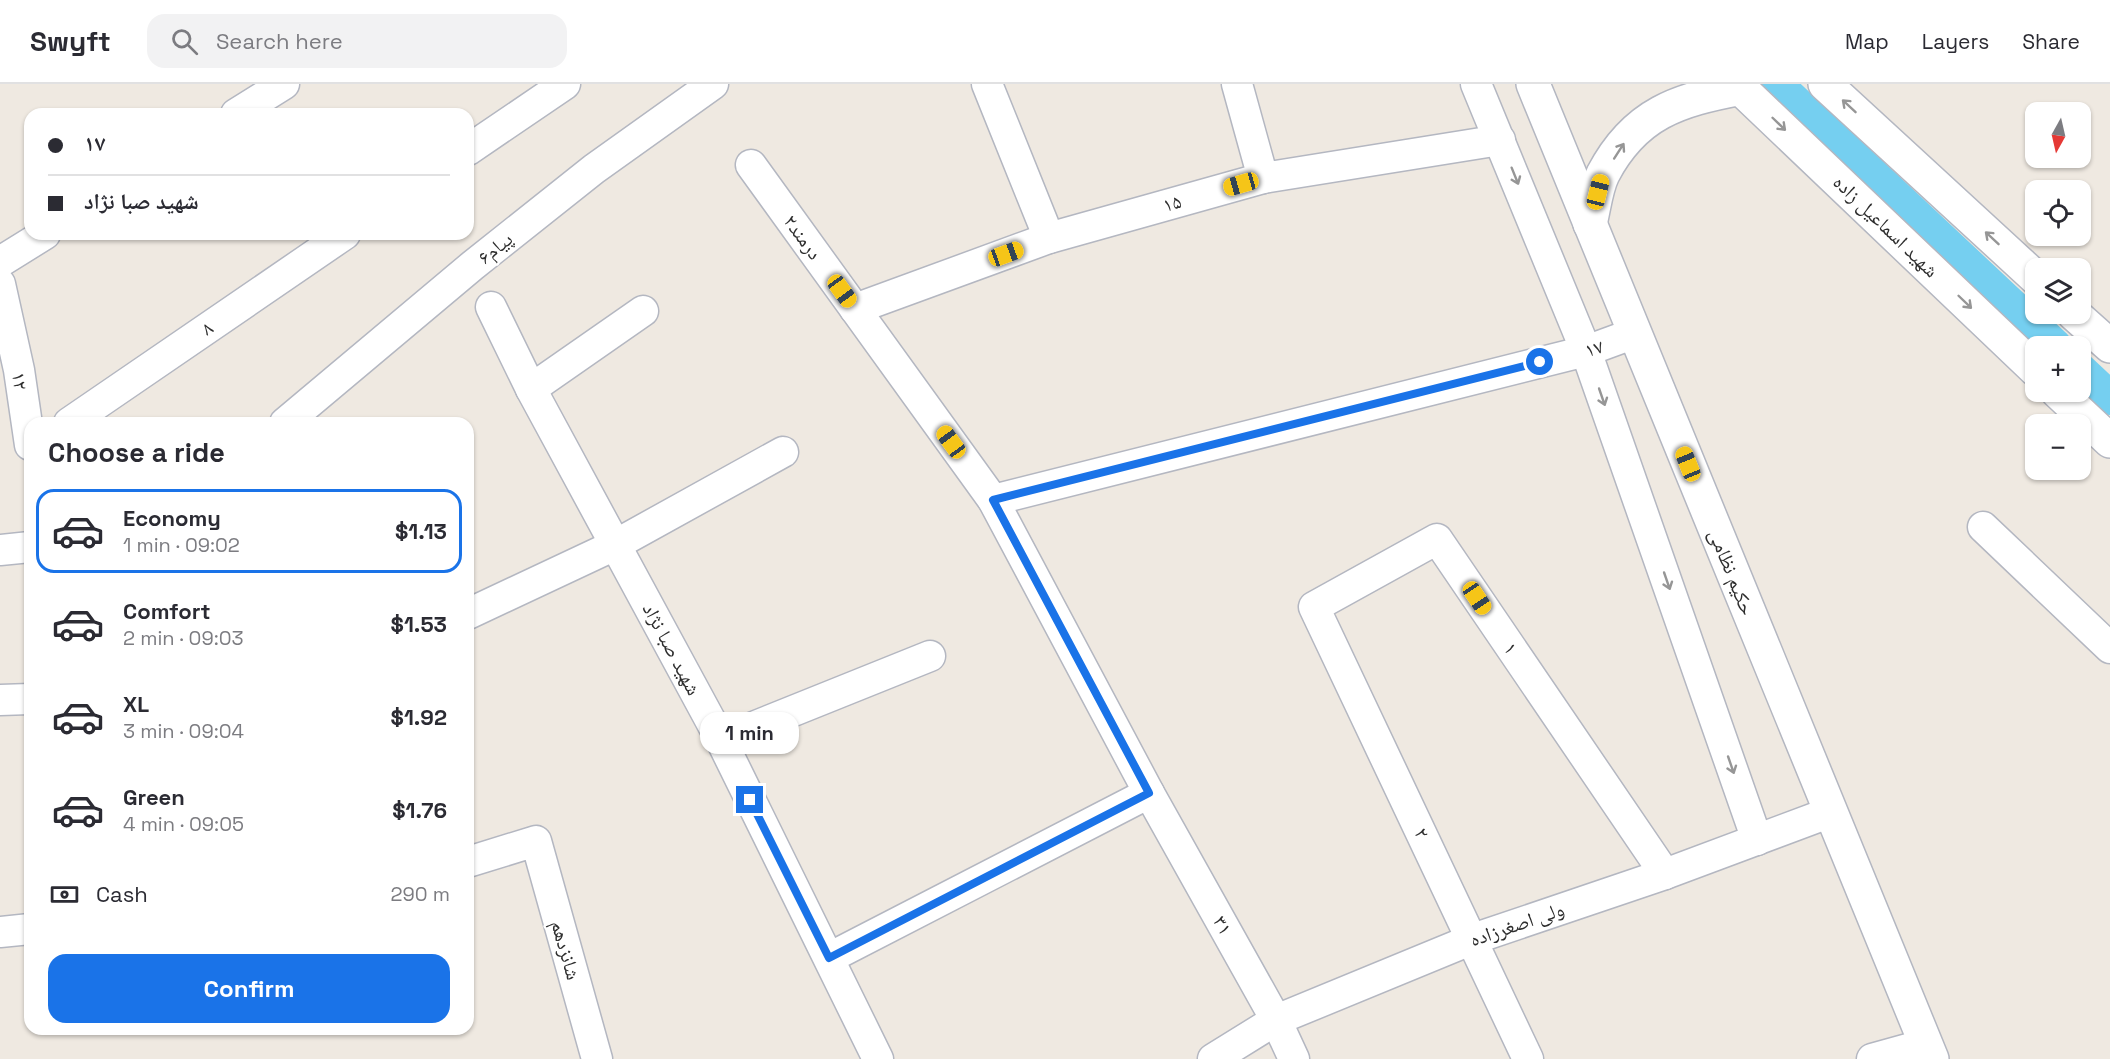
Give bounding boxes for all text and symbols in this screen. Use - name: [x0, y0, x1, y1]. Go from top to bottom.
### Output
- search box: [147, 14, 567, 68]
- text: Swyft: [30, 23, 111, 59]
- icon: search: [168, 25, 201, 58]
- text: Search here: [216, 27, 343, 55]
- text: Map: [1845, 28, 1889, 55]
- text: Layers: [1922, 28, 1989, 55]
- text: Share: [2022, 28, 2080, 55]
- one-way arrow: [1842, 99, 1857, 113]
- north arrow: [2025, 102, 2091, 168]
- map controls: [2025, 102, 2091, 480]
- one-way arrow: [1771, 117, 1786, 131]
- text: ۱۷: [84, 129, 105, 157]
- one-way arrow: [1613, 143, 1625, 159]
- one-way arrow: [1510, 167, 1521, 185]
- street label: شهید اسماعیل زاده: [1828, 169, 1944, 283]
- car: [1221, 170, 1261, 198]
- car: [1585, 172, 1611, 212]
- button: locate: [2025, 180, 2091, 246]
- text: شهید صبا نژاد: [84, 187, 199, 215]
- street label: ۱۵: [1160, 188, 1184, 218]
- street label: درمند۲: [778, 209, 828, 265]
- street label: ۶پیام: [472, 226, 519, 271]
- one-way arrow: [1985, 231, 2000, 245]
- car: [986, 239, 1026, 269]
- button: layers: [2025, 258, 2091, 324]
- car: [824, 271, 860, 311]
- one-way arrow: [1958, 295, 1973, 310]
- street label: ۸: [196, 315, 218, 341]
- street label: ۱۷: [1581, 333, 1607, 363]
- button: +: [2025, 336, 2091, 402]
- route start: [1526, 348, 1553, 375]
- street label: ۱۲: [6, 370, 34, 392]
- one-way arrow: [1598, 387, 1609, 406]
- button: −: [2025, 414, 2091, 480]
- car: [933, 422, 969, 462]
- text: Choose a ride: [48, 435, 225, 470]
- car: [1673, 444, 1703, 484]
- icon: car: [51, 504, 105, 558]
- text: Economy: [123, 504, 221, 532]
- text: $1.13: [395, 517, 447, 545]
- street label: حکیم نظامی: [1702, 525, 1761, 620]
- text: 1 min · 09:02: [123, 532, 240, 558]
- one-way arrow: [1662, 571, 1673, 590]
- car: [1459, 578, 1495, 618]
- icon: car: [51, 597, 105, 651]
- text: Comfort: [123, 597, 211, 625]
- street label: شهید صبا نژاد: [637, 598, 707, 700]
- text: $1.53: [391, 610, 447, 638]
- text: 2 min · 09:03: [123, 625, 244, 651]
- street label: ۱: [1498, 637, 1524, 659]
- icon: car: [51, 690, 105, 744]
- text: XL: [123, 690, 149, 718]
- text: $1.92: [391, 703, 447, 731]
- callout: 1 min: [700, 713, 800, 755]
- text: 3 min · 09:04: [123, 718, 244, 744]
- text: 1 min: [725, 720, 774, 746]
- one-way arrow: [1727, 755, 1738, 774]
- icon: car: [51, 783, 105, 837]
- text: Green: [123, 783, 185, 811]
- route end: [736, 786, 763, 813]
- text: $1.76: [392, 796, 447, 824]
- text: 4 min · 09:05: [123, 811, 244, 837]
- street label: ۲: [1408, 823, 1436, 843]
- icon: cash: [48, 878, 81, 911]
- text: Cash: [96, 880, 148, 908]
- text: 290 m: [391, 881, 450, 907]
- street label: ولی اصغرزاده: [1466, 896, 1568, 952]
- street label: ۳۱: [1207, 911, 1239, 939]
- street label: شانزدهم: [544, 917, 587, 983]
- button: Confirm: [48, 954, 450, 1023]

